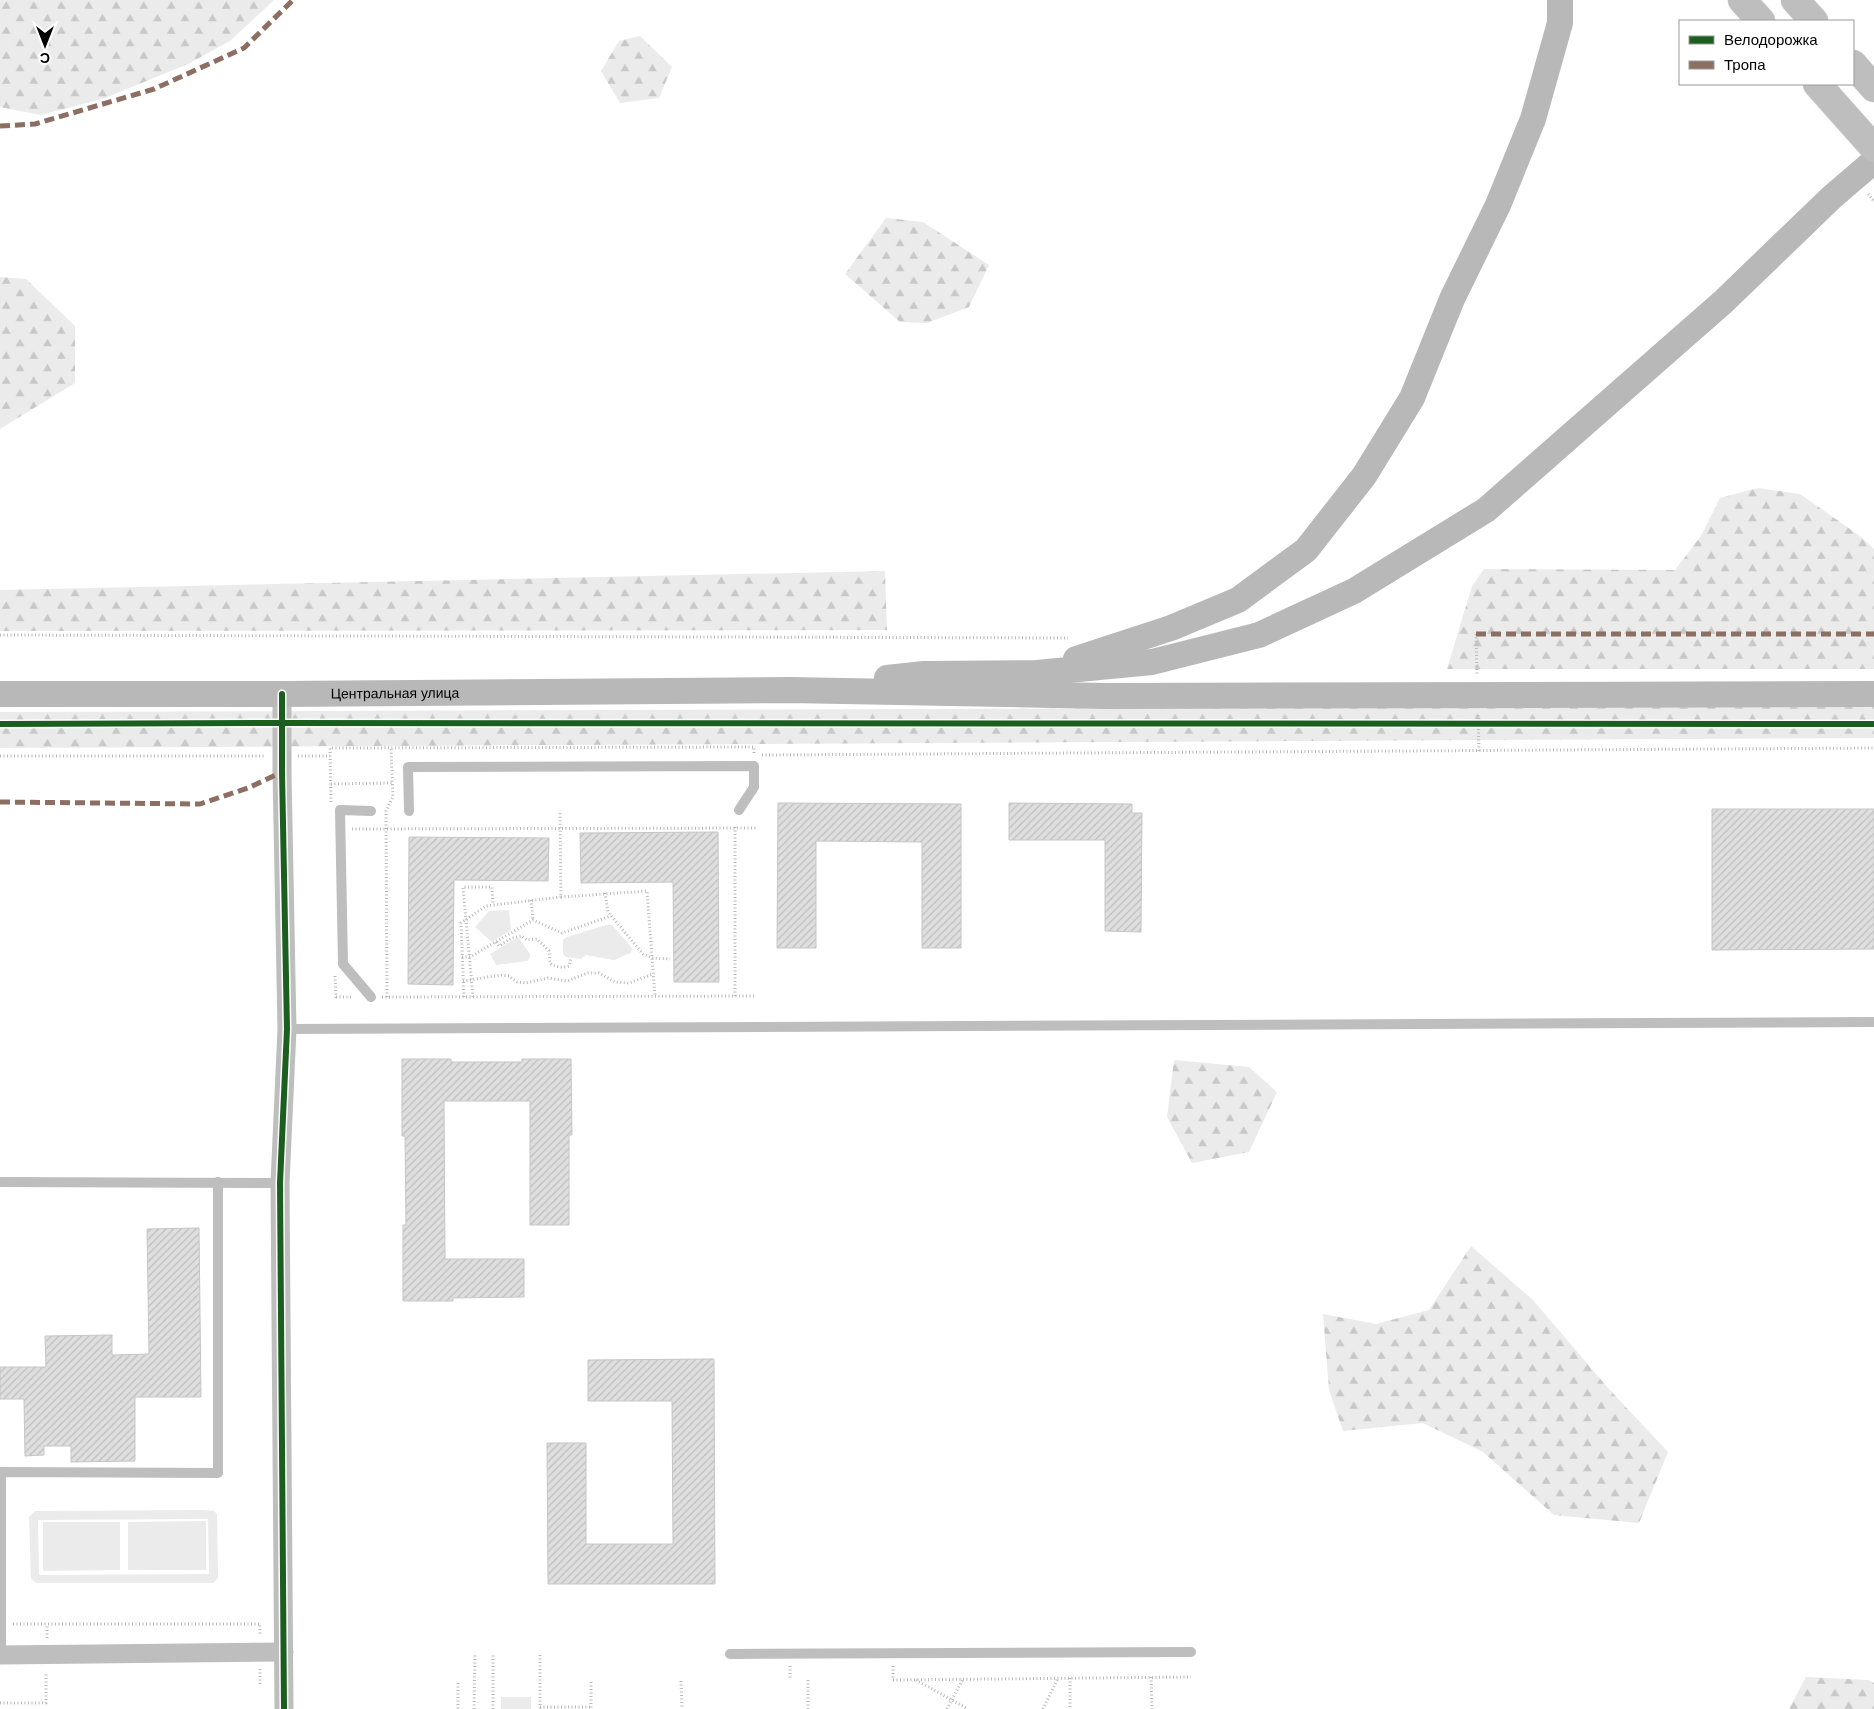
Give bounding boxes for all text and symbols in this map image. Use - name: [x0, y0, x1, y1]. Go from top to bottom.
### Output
- north arrow: [20, 20, 70, 70]
- legend: [1679, 20, 1854, 85]
- text: Велодорожка: [1724, 30, 1818, 50]
- text: С: [40, 49, 50, 67]
- text: Тропа: [1724, 55, 1766, 75]
- street label: Центральная улица: [331, 684, 460, 703]

